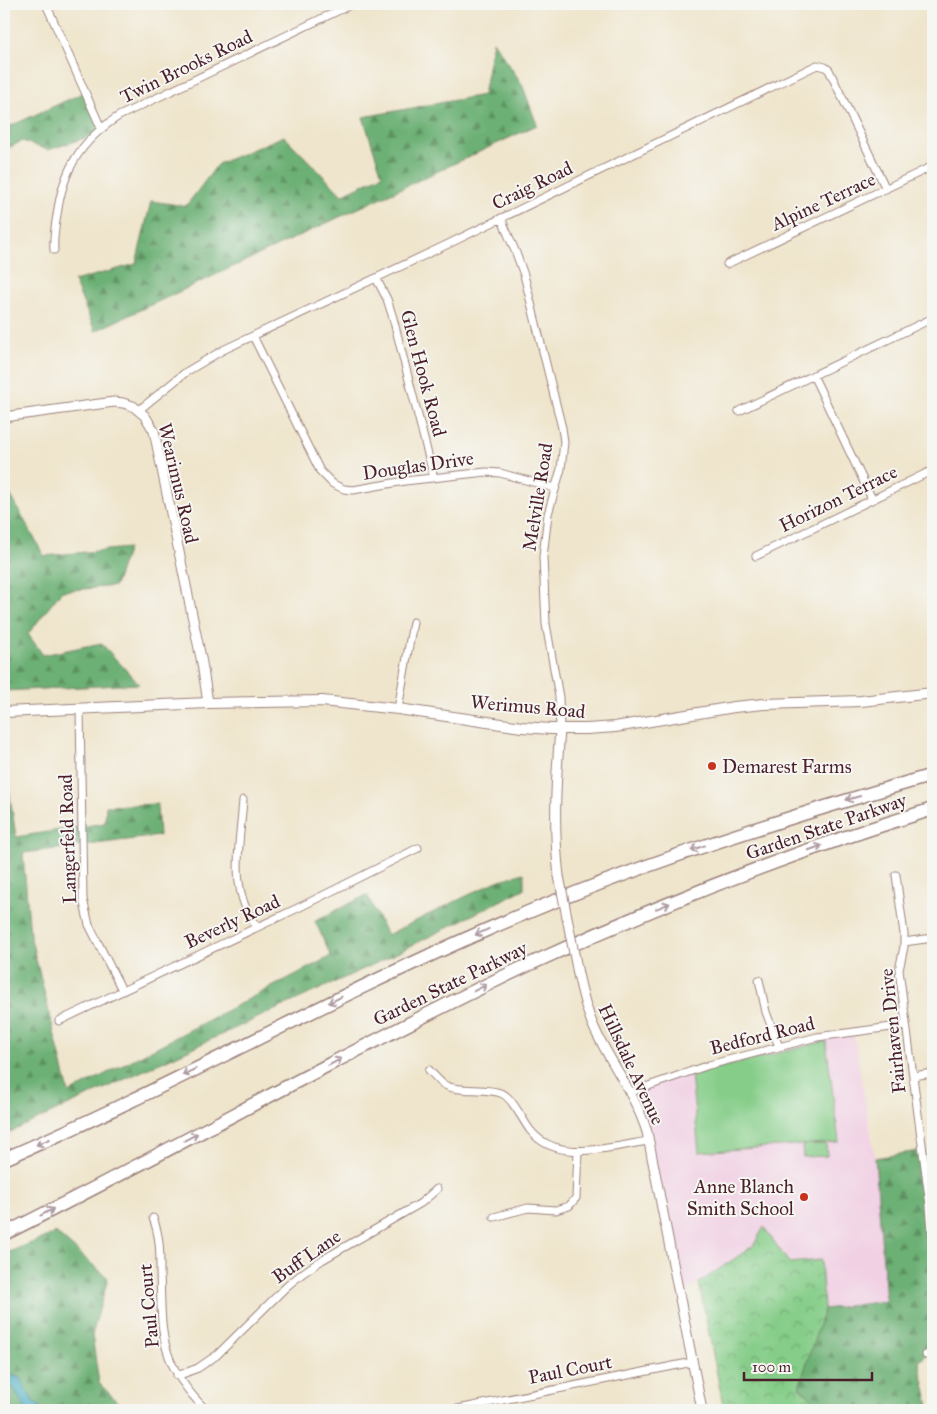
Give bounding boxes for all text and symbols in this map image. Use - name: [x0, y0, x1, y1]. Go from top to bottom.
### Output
- street label: Twin Brooks Road: [116, 24, 256, 108]
- street label: Craig Road: [488, 156, 577, 216]
- street label: Alpine Terrace: [766, 167, 879, 236]
- street label: Glen Hook Road: [396, 307, 452, 439]
- street label: Wearimus Road: [153, 421, 204, 546]
- street label: Melville Road: [518, 441, 557, 553]
- street label: Douglas Drive: [361, 446, 475, 486]
- street label: Horizon Terrace: [775, 460, 901, 537]
- street label: Werimus Road: [470, 690, 587, 723]
- place label: Demarest Farms: [722, 755, 852, 778]
- marker: Demarest Farms: [706, 760, 718, 772]
- street label: Langerfeld Road: [54, 773, 82, 904]
- street label: Garden State Parkway: [743, 788, 911, 865]
- one-way arrow: [845, 794, 861, 804]
- one-way arrow: [806, 843, 822, 852]
- one-way arrow: [691, 844, 706, 853]
- street label: Beverly Road: [181, 889, 284, 954]
- one-way arrow: [655, 901, 670, 910]
- one-way arrow: [475, 927, 490, 937]
- street label: Garden State Parkway: [369, 936, 532, 1031]
- street label: Fairhaven Drive: [874, 967, 911, 1095]
- one-way arrow: [472, 983, 487, 992]
- one-way arrow: [328, 996, 343, 1006]
- street label: Hillsdale Avenue: [594, 1000, 670, 1128]
- street label: Bedford Road: [707, 1011, 817, 1060]
- one-way arrow: [328, 1057, 343, 1067]
- one-way arrow: [182, 1068, 197, 1077]
- one-way arrow: [183, 1132, 198, 1141]
- one-way arrow: [36, 1138, 51, 1148]
- place label: Anne Blanch Smith School: [687, 1175, 795, 1220]
- marker: Anne Blanch Smith School: [798, 1191, 810, 1203]
- one-way arrow: [39, 1207, 54, 1216]
- street label: Buff Lane: [268, 1224, 345, 1288]
- street label: Paul Court: [133, 1263, 164, 1349]
- scale bar: [744, 1349, 872, 1381]
- street label: Paul Court: [526, 1350, 614, 1389]
- text: 100 m: [752, 1358, 792, 1376]

